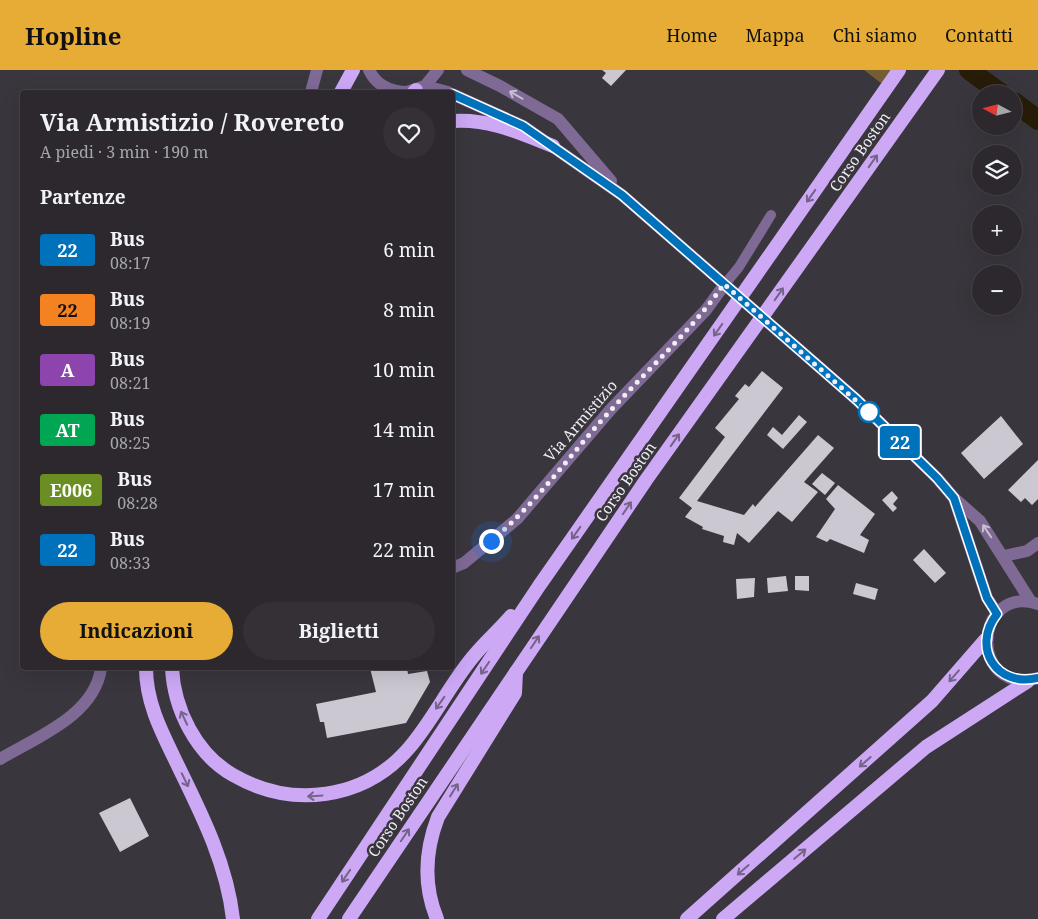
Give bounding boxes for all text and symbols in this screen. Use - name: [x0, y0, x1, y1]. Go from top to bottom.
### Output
- text: Hopline: [25, 19, 122, 52]
- text: Home: [666, 23, 717, 47]
- text: Mappa: [745, 23, 805, 47]
- text: Chi siamo: [833, 23, 917, 47]
- text: Contatti: [945, 23, 1013, 47]
- north arrow: [972, 85, 1022, 135]
- map controls: [972, 85, 1022, 315]
- one-way arrow: [509, 89, 524, 99]
- text: Via Armistizio / Rovereto: [40, 105, 344, 138]
- button: heart: [383, 107, 435, 159]
- street label: Corso Boston: [824, 107, 894, 195]
- text: A piedi · 3 min · 190 m: [40, 141, 208, 163]
- button: layers: [972, 145, 1022, 195]
- one-way arrow: [868, 154, 878, 168]
- text: Partenze: [40, 184, 126, 210]
- one-way arrow: [806, 189, 816, 203]
- button: +: [972, 205, 1022, 255]
- text: Bus: [110, 226, 145, 252]
- text: 6 min: [383, 237, 435, 263]
- text: 22: [57, 238, 78, 262]
- text: 08:17: [110, 252, 150, 274]
- button: −: [972, 265, 1022, 315]
- text: Bus: [110, 286, 145, 312]
- one-way arrow: [774, 287, 784, 301]
- text: 8 min: [383, 297, 435, 323]
- text: 22: [57, 298, 78, 322]
- text: 08:19: [110, 312, 150, 334]
- one-way arrow: [713, 322, 723, 336]
- text: Bus: [110, 346, 145, 372]
- text: 10 min: [373, 357, 435, 383]
- text: A: [61, 358, 74, 382]
- text: 08:21: [110, 372, 150, 394]
- street label: Via Armistizio: [539, 375, 621, 465]
- unlabelled marker: [858, 401, 880, 423]
- text: Bus: [110, 406, 145, 432]
- text: 14 min: [373, 417, 435, 443]
- text: AT: [55, 418, 80, 442]
- line badge: 22: [878, 426, 922, 458]
- text: 22: [890, 430, 910, 454]
- text: 08:25: [110, 432, 150, 454]
- one-way arrow: [670, 433, 680, 447]
- street label: Corso Boston: [590, 437, 660, 525]
- text: Bus: [117, 466, 152, 492]
- text: 17 min: [373, 477, 435, 503]
- text: E006: [50, 478, 92, 502]
- text: 08:28: [117, 492, 158, 514]
- one-way arrow: [622, 501, 632, 515]
- one-way arrow: [982, 524, 992, 538]
- text: Bus: [110, 526, 145, 552]
- one-way arrow: [571, 526, 581, 540]
- your location: [479, 529, 504, 554]
- text: 22 min: [373, 537, 435, 563]
- text: 22: [57, 538, 78, 562]
- text: 08:33: [110, 552, 150, 574]
- button: Indicazioni: [40, 602, 233, 660]
- button: Biglietti: [243, 602, 435, 660]
- one-way arrow: [530, 635, 541, 649]
- one-way arrow: [480, 661, 490, 675]
- one-way arrow: [948, 669, 960, 682]
- one-way arrow: [435, 696, 445, 710]
- one-way arrow: [179, 711, 188, 726]
- one-way arrow: [858, 756, 871, 768]
- one-way arrow: [181, 772, 190, 787]
- street label: Corso Boston: [363, 772, 432, 861]
- one-way arrow: [449, 784, 459, 798]
- one-way arrow: [307, 791, 323, 800]
- one-way arrow: [400, 828, 410, 842]
- one-way arrow: [794, 848, 807, 859]
- one-way arrow: [736, 864, 749, 875]
- one-way arrow: [341, 869, 352, 883]

